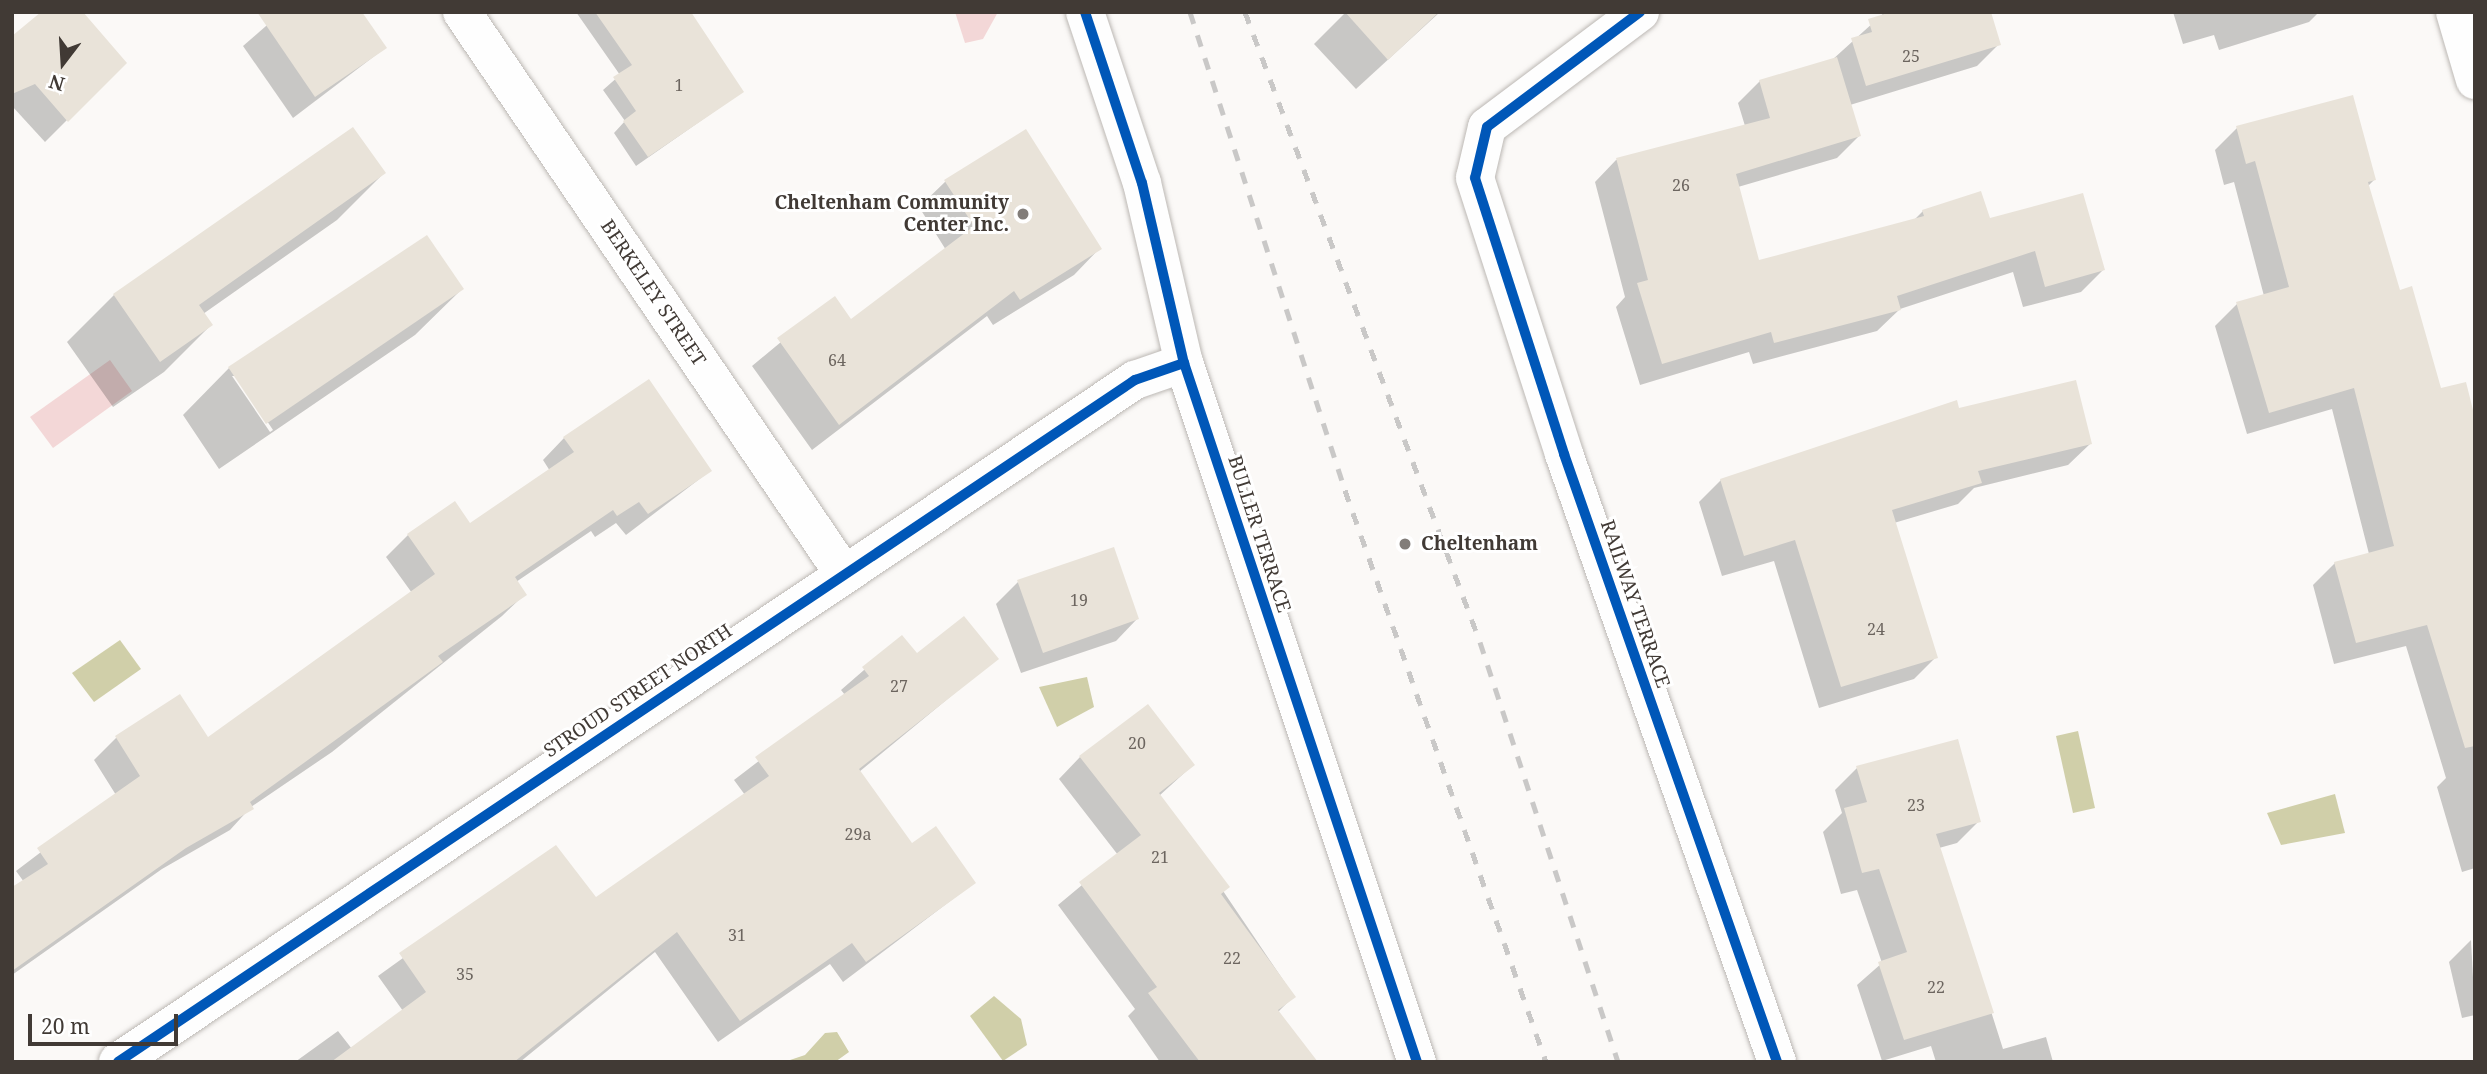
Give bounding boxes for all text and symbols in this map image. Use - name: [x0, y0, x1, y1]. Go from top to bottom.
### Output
- north arrow: [28, 28, 98, 98]
- house number: 25: [1902, 46, 1920, 66]
- text: N: [46, 68, 68, 98]
- house number: 1: [675, 75, 683, 95]
- house number: 26: [1672, 175, 1690, 195]
- place label: Cheltenham Community Center Inc.: [775, 192, 1009, 236]
- marker: Cheltenham Community Center Inc.: [1015, 206, 1031, 222]
- street label: BERKELEY STREET: [596, 216, 710, 370]
- house number: 64: [828, 350, 846, 370]
- street label: BULLER TERRACE: [1223, 453, 1295, 615]
- street label: RAILWAY TERRACE: [1596, 517, 1674, 691]
- place label: Cheltenham: [1421, 533, 1538, 555]
- marker: Cheltenham: [1395, 534, 1415, 554]
- house number: 19: [1070, 590, 1088, 610]
- house number: 24: [1867, 619, 1885, 639]
- street label: STROUD STREET NORTH: [540, 620, 736, 762]
- house number: 27: [890, 676, 908, 696]
- house number: 20: [1128, 733, 1146, 753]
- house number: 23: [1907, 795, 1925, 815]
- house number: 29a: [845, 824, 871, 844]
- house number: 21: [1151, 847, 1169, 867]
- house number: 31: [728, 925, 746, 945]
- house number: 22: [1223, 948, 1241, 968]
- house number: 35: [456, 964, 474, 984]
- house number: 22: [1927, 977, 1945, 997]
- scale bar: [32, 1000, 182, 1044]
- text: 20 m: [41, 1012, 90, 1040]

